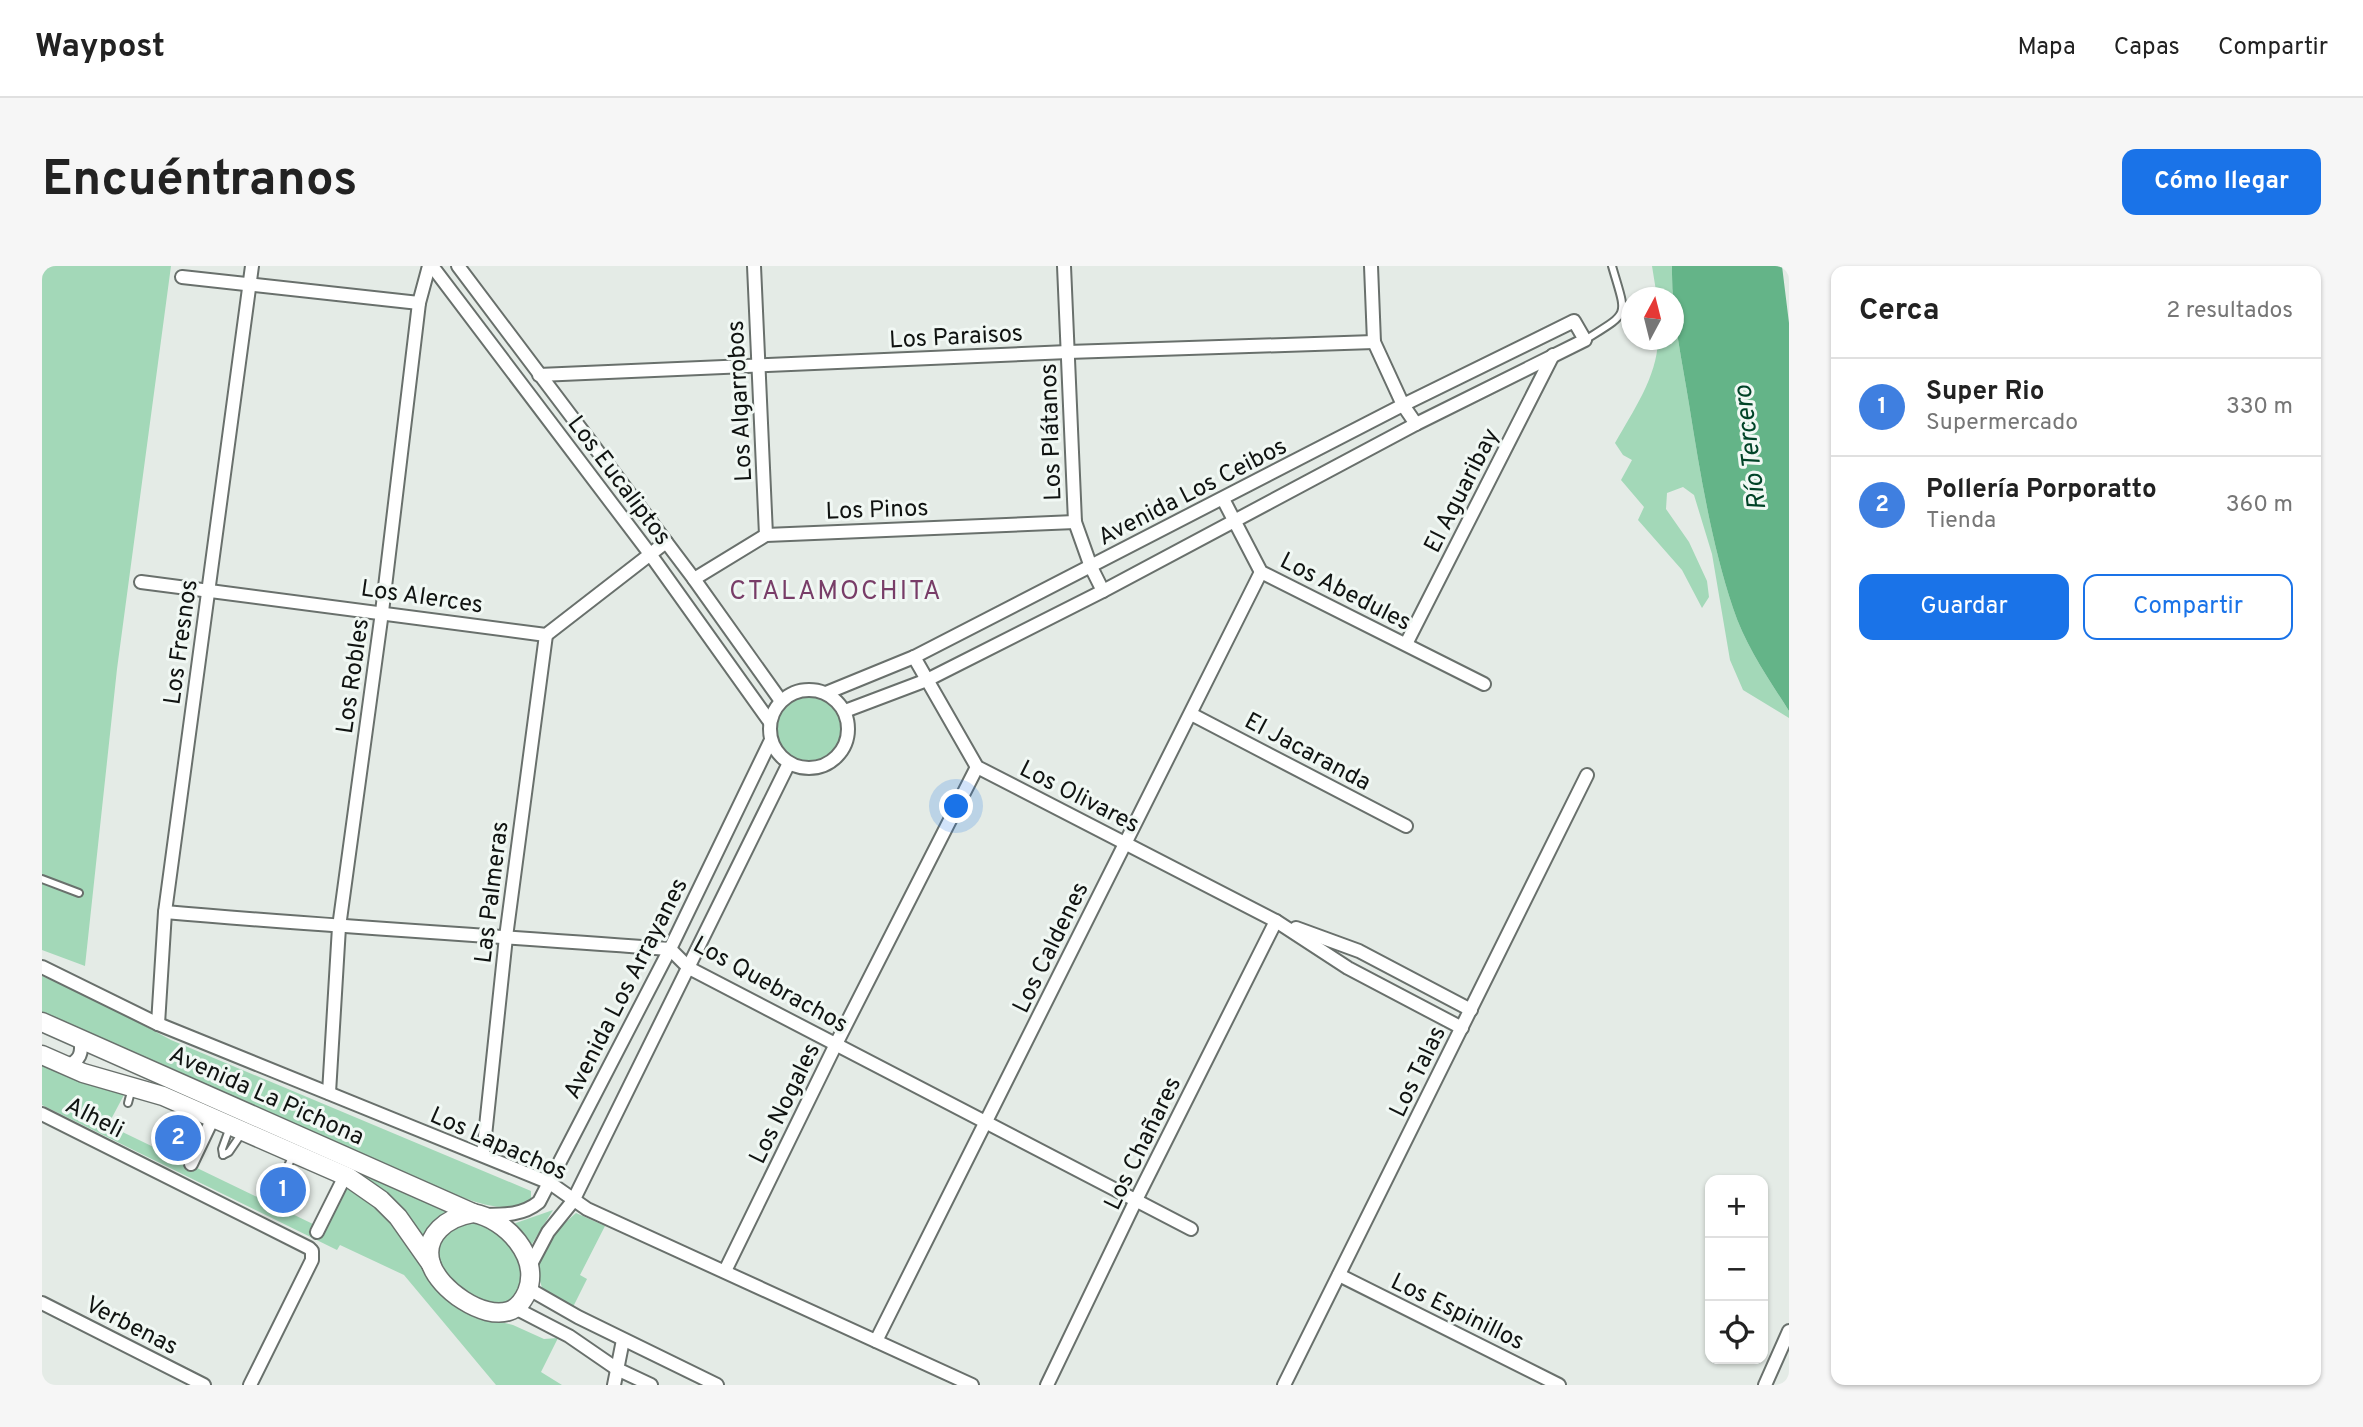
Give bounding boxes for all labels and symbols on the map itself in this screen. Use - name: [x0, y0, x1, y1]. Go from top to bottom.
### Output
- north arrow: [1621, 287, 1684, 350]
- street label: Los Algarrobos: [722, 320, 760, 482]
- street label: Los Paraisos: [888, 320, 1024, 356]
- street label: Los Plátanos: [1035, 363, 1069, 501]
- water label: Río Tercero: [1727, 383, 1776, 512]
- street label: Los Eucaliptos: [560, 410, 677, 552]
- street label: El Aguaribay: [1419, 424, 1507, 558]
- street label: Avenida Los Ceibos: [1093, 432, 1292, 553]
- street label: Los Pinos: [825, 494, 929, 528]
- street label: Los Abedules: [1274, 547, 1416, 639]
- street label: Los Alerces: [359, 575, 485, 621]
- district label: CTALAMOCHITA: [729, 576, 943, 609]
- street label: Los Fresnos: [158, 578, 206, 707]
- street label: Los Robles: [331, 617, 377, 736]
- street label: El Jacaranda: [1239, 707, 1375, 799]
- street label: Los Olivares: [1014, 755, 1144, 841]
- your location: [939, 789, 973, 823]
- street label: Las Palmeras: [469, 819, 517, 965]
- street label: Avenida Los Arrayanes: [558, 873, 696, 1105]
- street label: Los Caldenes: [1007, 877, 1096, 1018]
- street label: Los Quebrachos: [687, 931, 853, 1041]
- street label: Los Talas: [1384, 1021, 1454, 1122]
- street label: Los Nogales: [744, 1039, 828, 1169]
- street label: Avenida La Pichona: [164, 1040, 368, 1153]
- street label: Los Chañares: [1099, 1072, 1189, 1215]
- street label: Alheli: [60, 1091, 128, 1146]
- street label: Los Lapachos: [425, 1101, 571, 1188]
- pin: 2: [155, 1112, 201, 1164]
- pin: 1: [260, 1164, 306, 1216]
- street label: Los Espinillos: [1385, 1268, 1529, 1358]
- street label: Verbenas: [80, 1291, 183, 1363]

